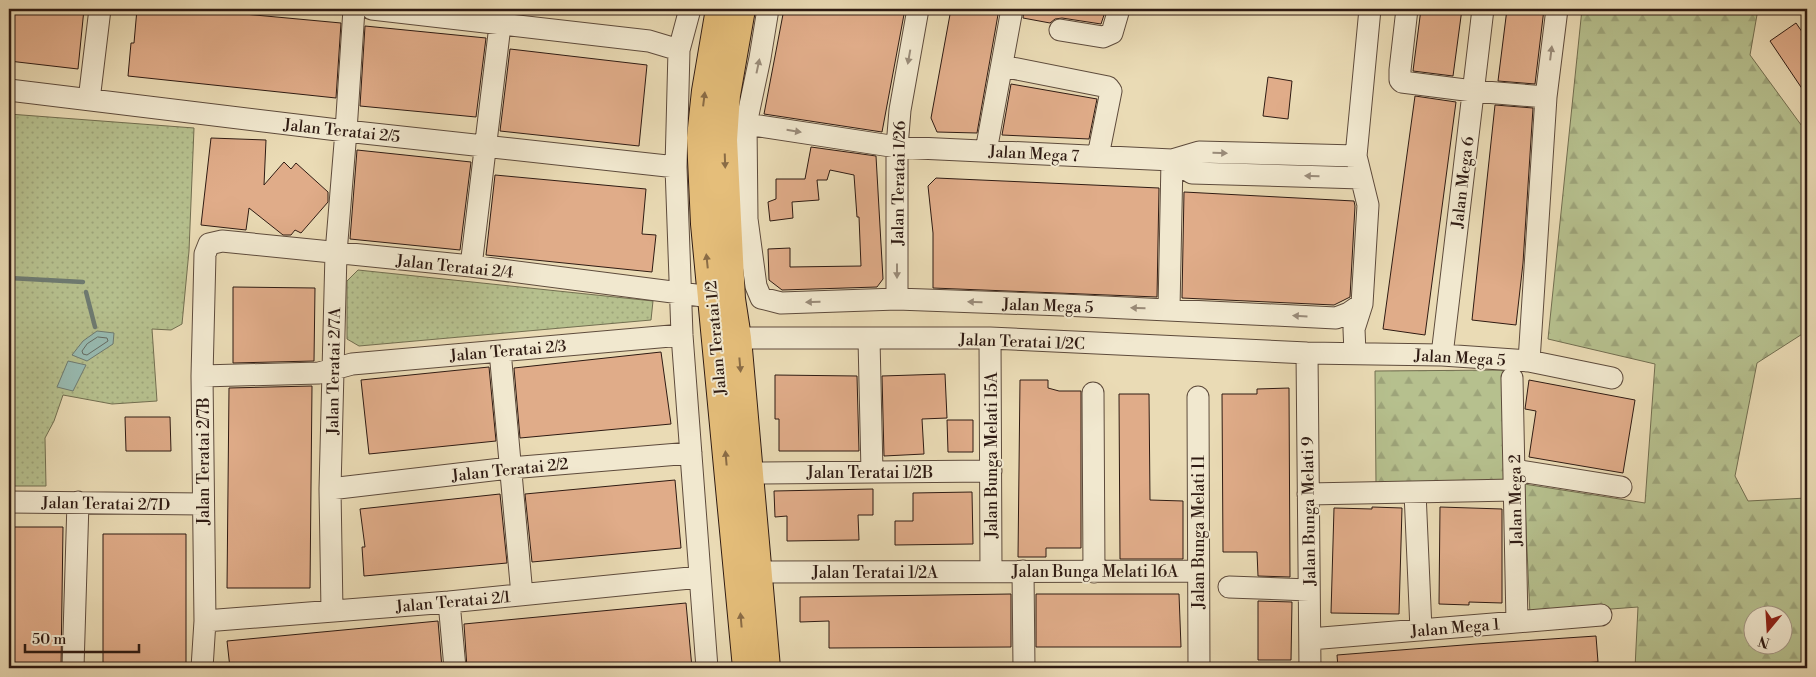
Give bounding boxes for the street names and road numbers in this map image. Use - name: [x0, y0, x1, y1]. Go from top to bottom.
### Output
- street label: Jalan Teratai 2/5: [282, 115, 401, 147]
- street label: Jalan Teratai 1/26: [888, 120, 910, 247]
- street label: Jalan Mega 6: [1447, 135, 1479, 230]
- street label: Jalan Mega 7: [987, 142, 1080, 166]
- street label: Jalan Teratai 2/4: [394, 251, 515, 283]
- street label: Jalan Teratai 1/2: [701, 280, 731, 397]
- street label: Jalan Mega 5: [1001, 294, 1094, 318]
- street label: Jalan Teratai 2/7A: [323, 306, 345, 436]
- street label: Jalan Teratai 1/2C: [958, 330, 1085, 354]
- street label: Jalan Teratai 2/3: [448, 336, 567, 366]
- street label: Jalan Mega 5: [1413, 346, 1506, 370]
- street label: Jalan Bunga Melati 15A: [982, 371, 1002, 539]
- street label: Jalan Teratai 2/7B: [194, 397, 214, 526]
- street label: Jalan Bunga Melati 9: [1298, 436, 1320, 587]
- street label: Jalan Teratai 2/2: [450, 454, 569, 486]
- street label: Jalan Mega 2: [1505, 454, 1527, 547]
- street label: Jalan Bunga Melati 11: [1189, 455, 1209, 610]
- street label: Jalan Teratai 1/2B: [806, 463, 933, 483]
- street label: Jalan Teratai 2/7D: [41, 493, 170, 515]
- street label: Jalan Bunga Melati 16A: [1011, 562, 1179, 582]
- street label: Jalan Teratai 1/2A: [811, 563, 939, 583]
- street label: Jalan Teratai 2/1: [394, 587, 511, 617]
- street label: Jalan Mega 1: [1409, 614, 1501, 642]

